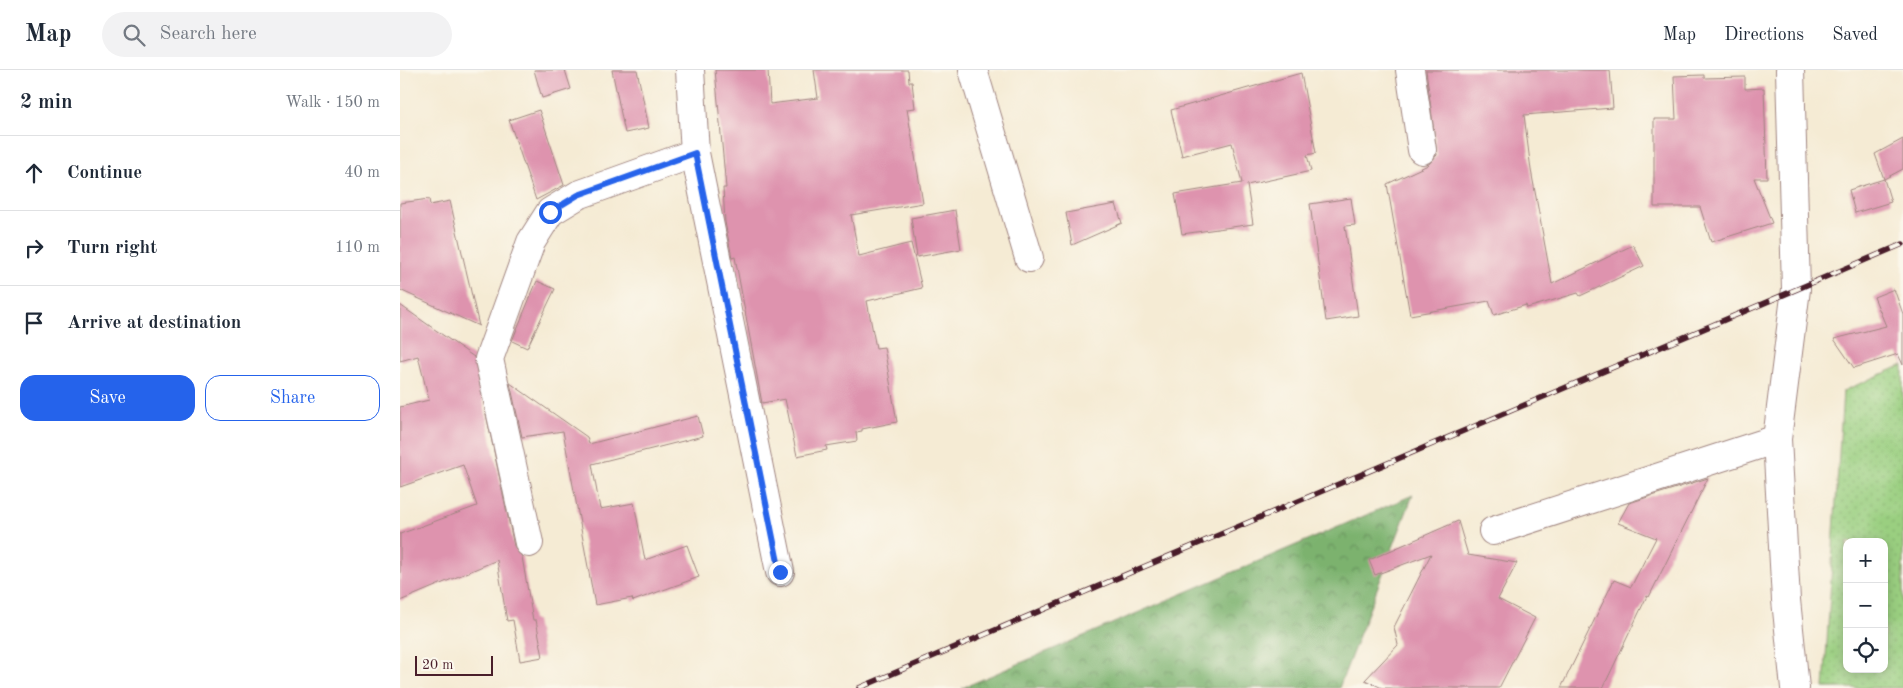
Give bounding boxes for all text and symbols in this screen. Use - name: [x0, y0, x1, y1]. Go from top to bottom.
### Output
- search box: [102, 12, 452, 57]
- icon: search: [120, 21, 148, 49]
- text: Map: [25, 23, 72, 47]
- text: Search here: [160, 25, 257, 44]
- text: Map: [1663, 26, 1696, 44]
- text: Directions: [1724, 26, 1804, 44]
- text: Saved: [1832, 26, 1878, 44]
- text: 2 min: [20, 92, 73, 113]
- text: Walk · 150 m: [285, 95, 380, 111]
- icon: ahead: [20, 159, 48, 187]
- text: Continue: [67, 164, 142, 183]
- text: 40 m: [344, 165, 380, 181]
- route start: [539, 201, 562, 224]
- icon: right: [20, 234, 48, 262]
- text: Turn right: [67, 239, 157, 258]
- text: 110 m: [335, 240, 380, 256]
- icon: arrive: [20, 309, 48, 337]
- text: Arrive at destination: [67, 314, 241, 333]
- button: Save: [20, 375, 195, 421]
- button: Share: [205, 375, 380, 421]
- map controls: [1843, 538, 1888, 673]
- button: +: [1843, 538, 1888, 583]
- route end: [769, 561, 792, 584]
- button: −: [1843, 583, 1888, 628]
- button: locate: [1843, 628, 1888, 673]
- scale bar: [415, 653, 492, 676]
- text: 20 m: [422, 658, 453, 672]

